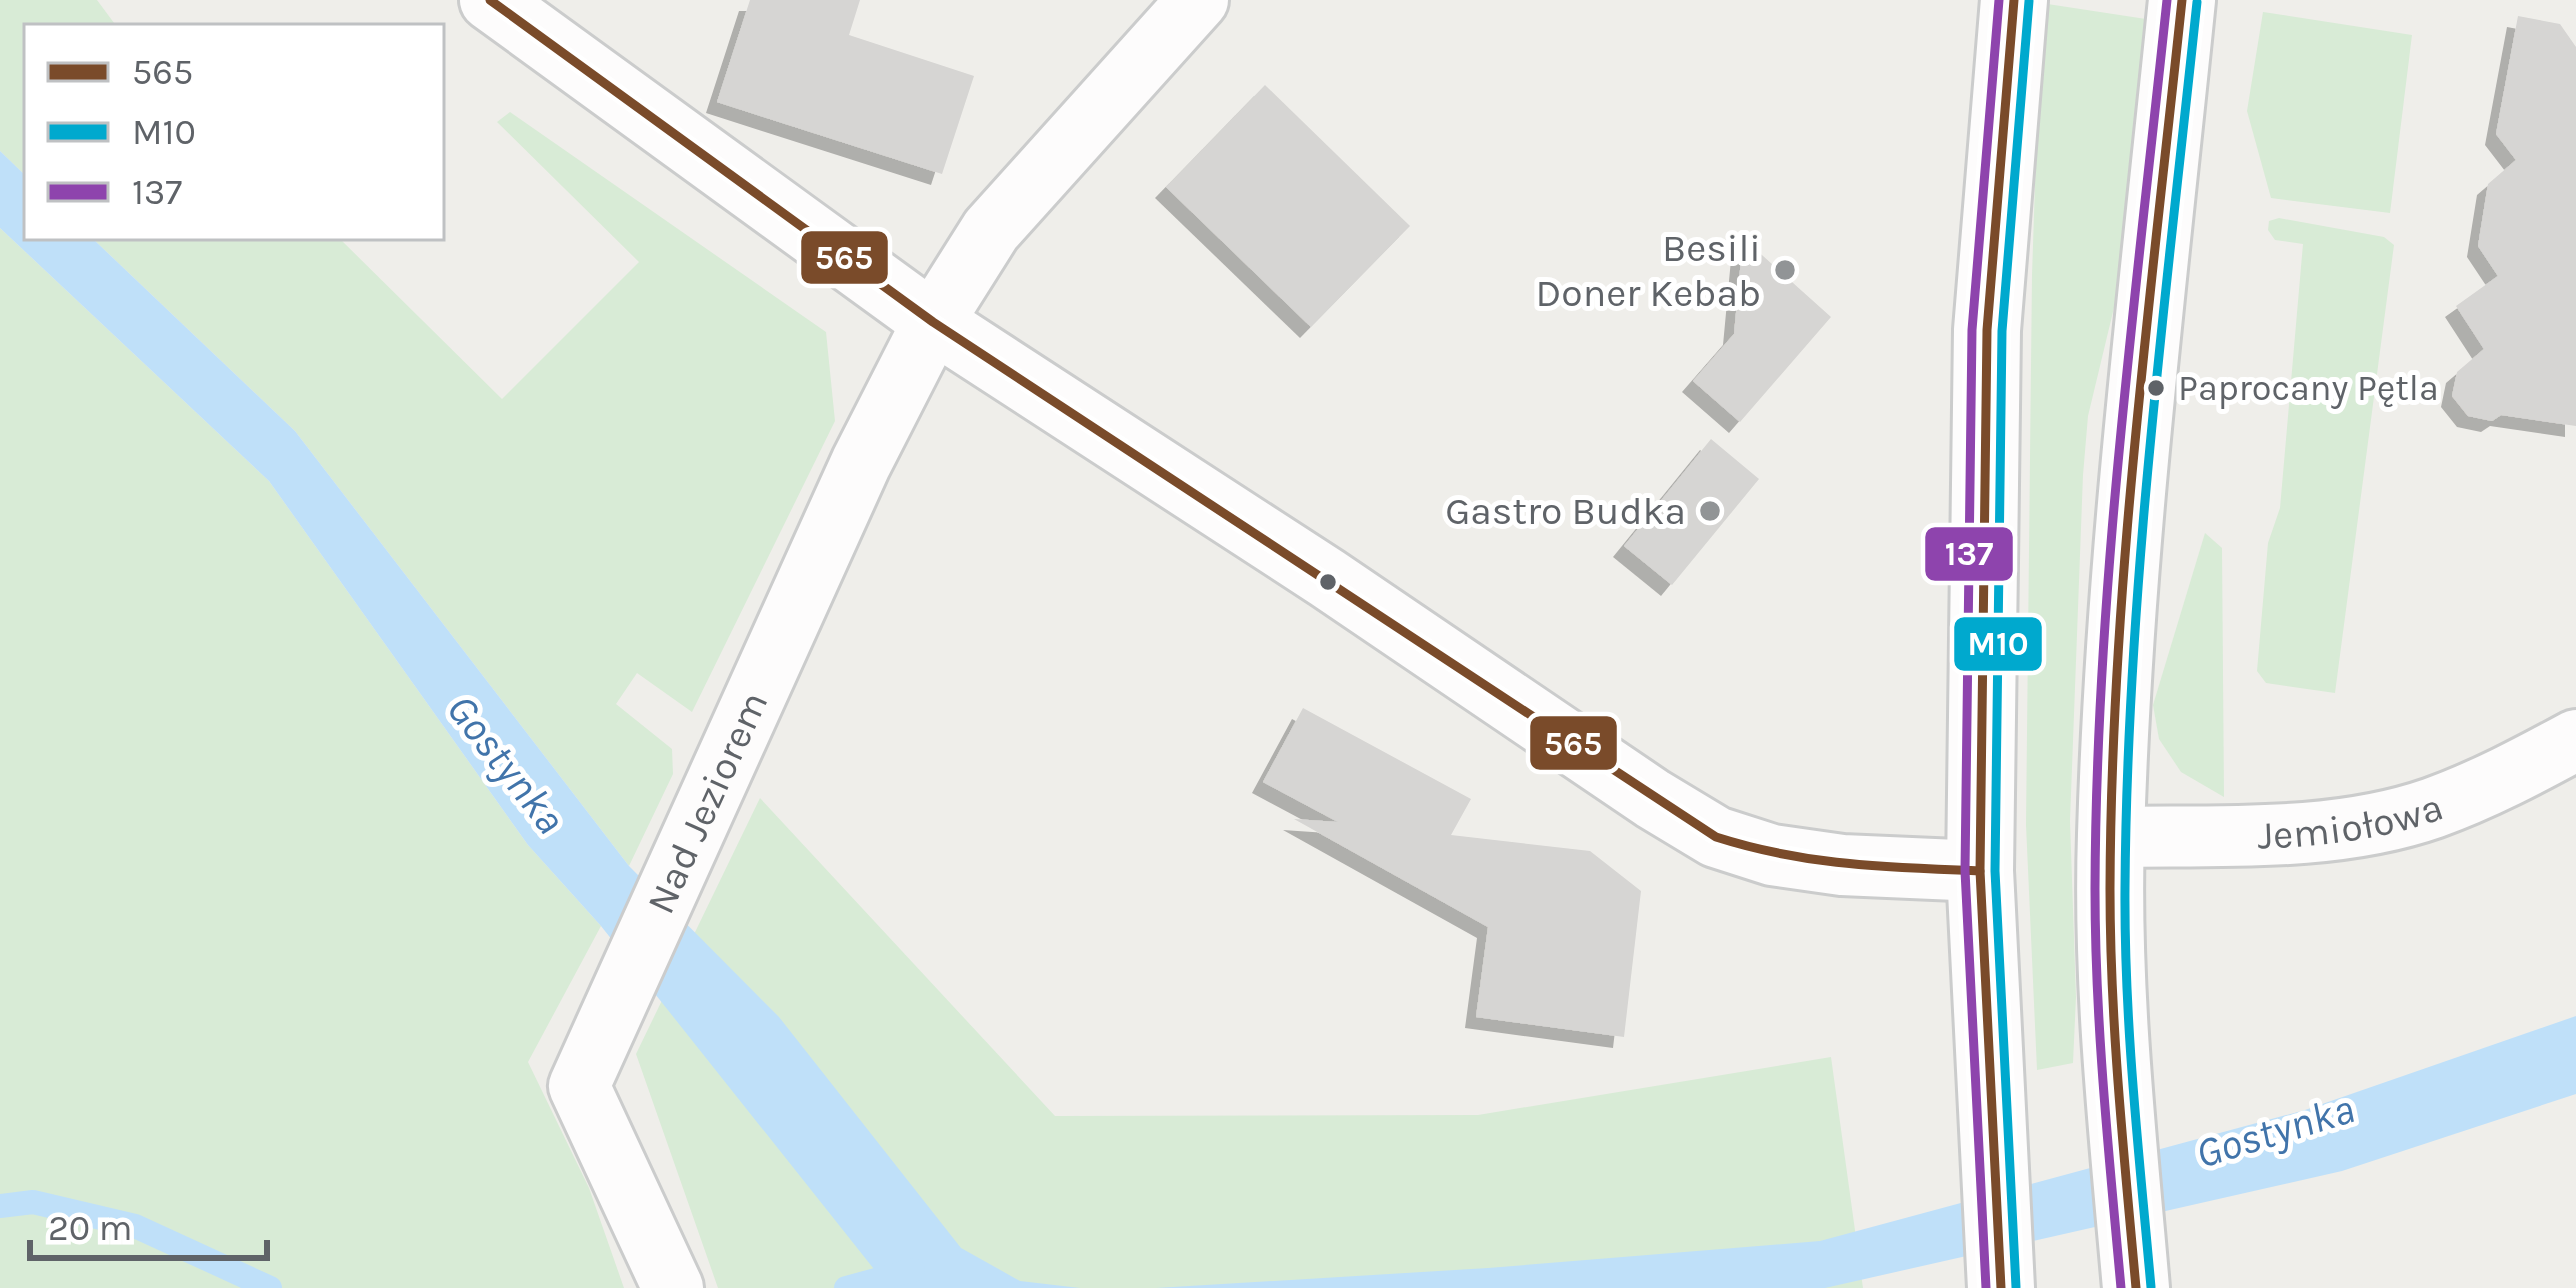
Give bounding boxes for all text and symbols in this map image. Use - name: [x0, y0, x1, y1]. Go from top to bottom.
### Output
- legend: [24, 24, 444, 240]
- text: 565: [132, 51, 193, 93]
- text: M10: [132, 111, 196, 153]
- text: 137: [132, 171, 182, 213]
- place label: Besili Doner Kebab: [1536, 225, 1761, 316]
- line badge: 565: [799, 229, 890, 286]
- text: 565: [815, 239, 873, 277]
- marker: Besili Doner Kebab: [1772, 257, 1798, 283]
- place label: Paprocany Pętla: [2178, 367, 2439, 409]
- marker: Paprocany Pętla: [2145, 377, 2167, 399]
- place label: Gastro Budka: [1445, 488, 1686, 534]
- marker: Gastro Budka: [1697, 498, 1723, 524]
- line badge: 137: [1923, 525, 2015, 583]
- text: 137: [1945, 535, 1993, 573]
- unlabelled marker: [1317, 571, 1339, 593]
- line badge: M10: [1952, 615, 2044, 673]
- text: M10: [1967, 625, 2029, 663]
- street label: Nad Jeziorem: [637, 684, 777, 921]
- water label: Gostynka: [436, 685, 576, 843]
- line badge: 565: [1528, 714, 1619, 772]
- text: 565: [1544, 725, 1602, 763]
- street label: Jemiołowa: [2256, 783, 2449, 859]
- water label: Gostynka: [2190, 1083, 2360, 1179]
- scale bar: [30, 1186, 267, 1260]
- text: 20 m: [48, 1207, 132, 1249]

